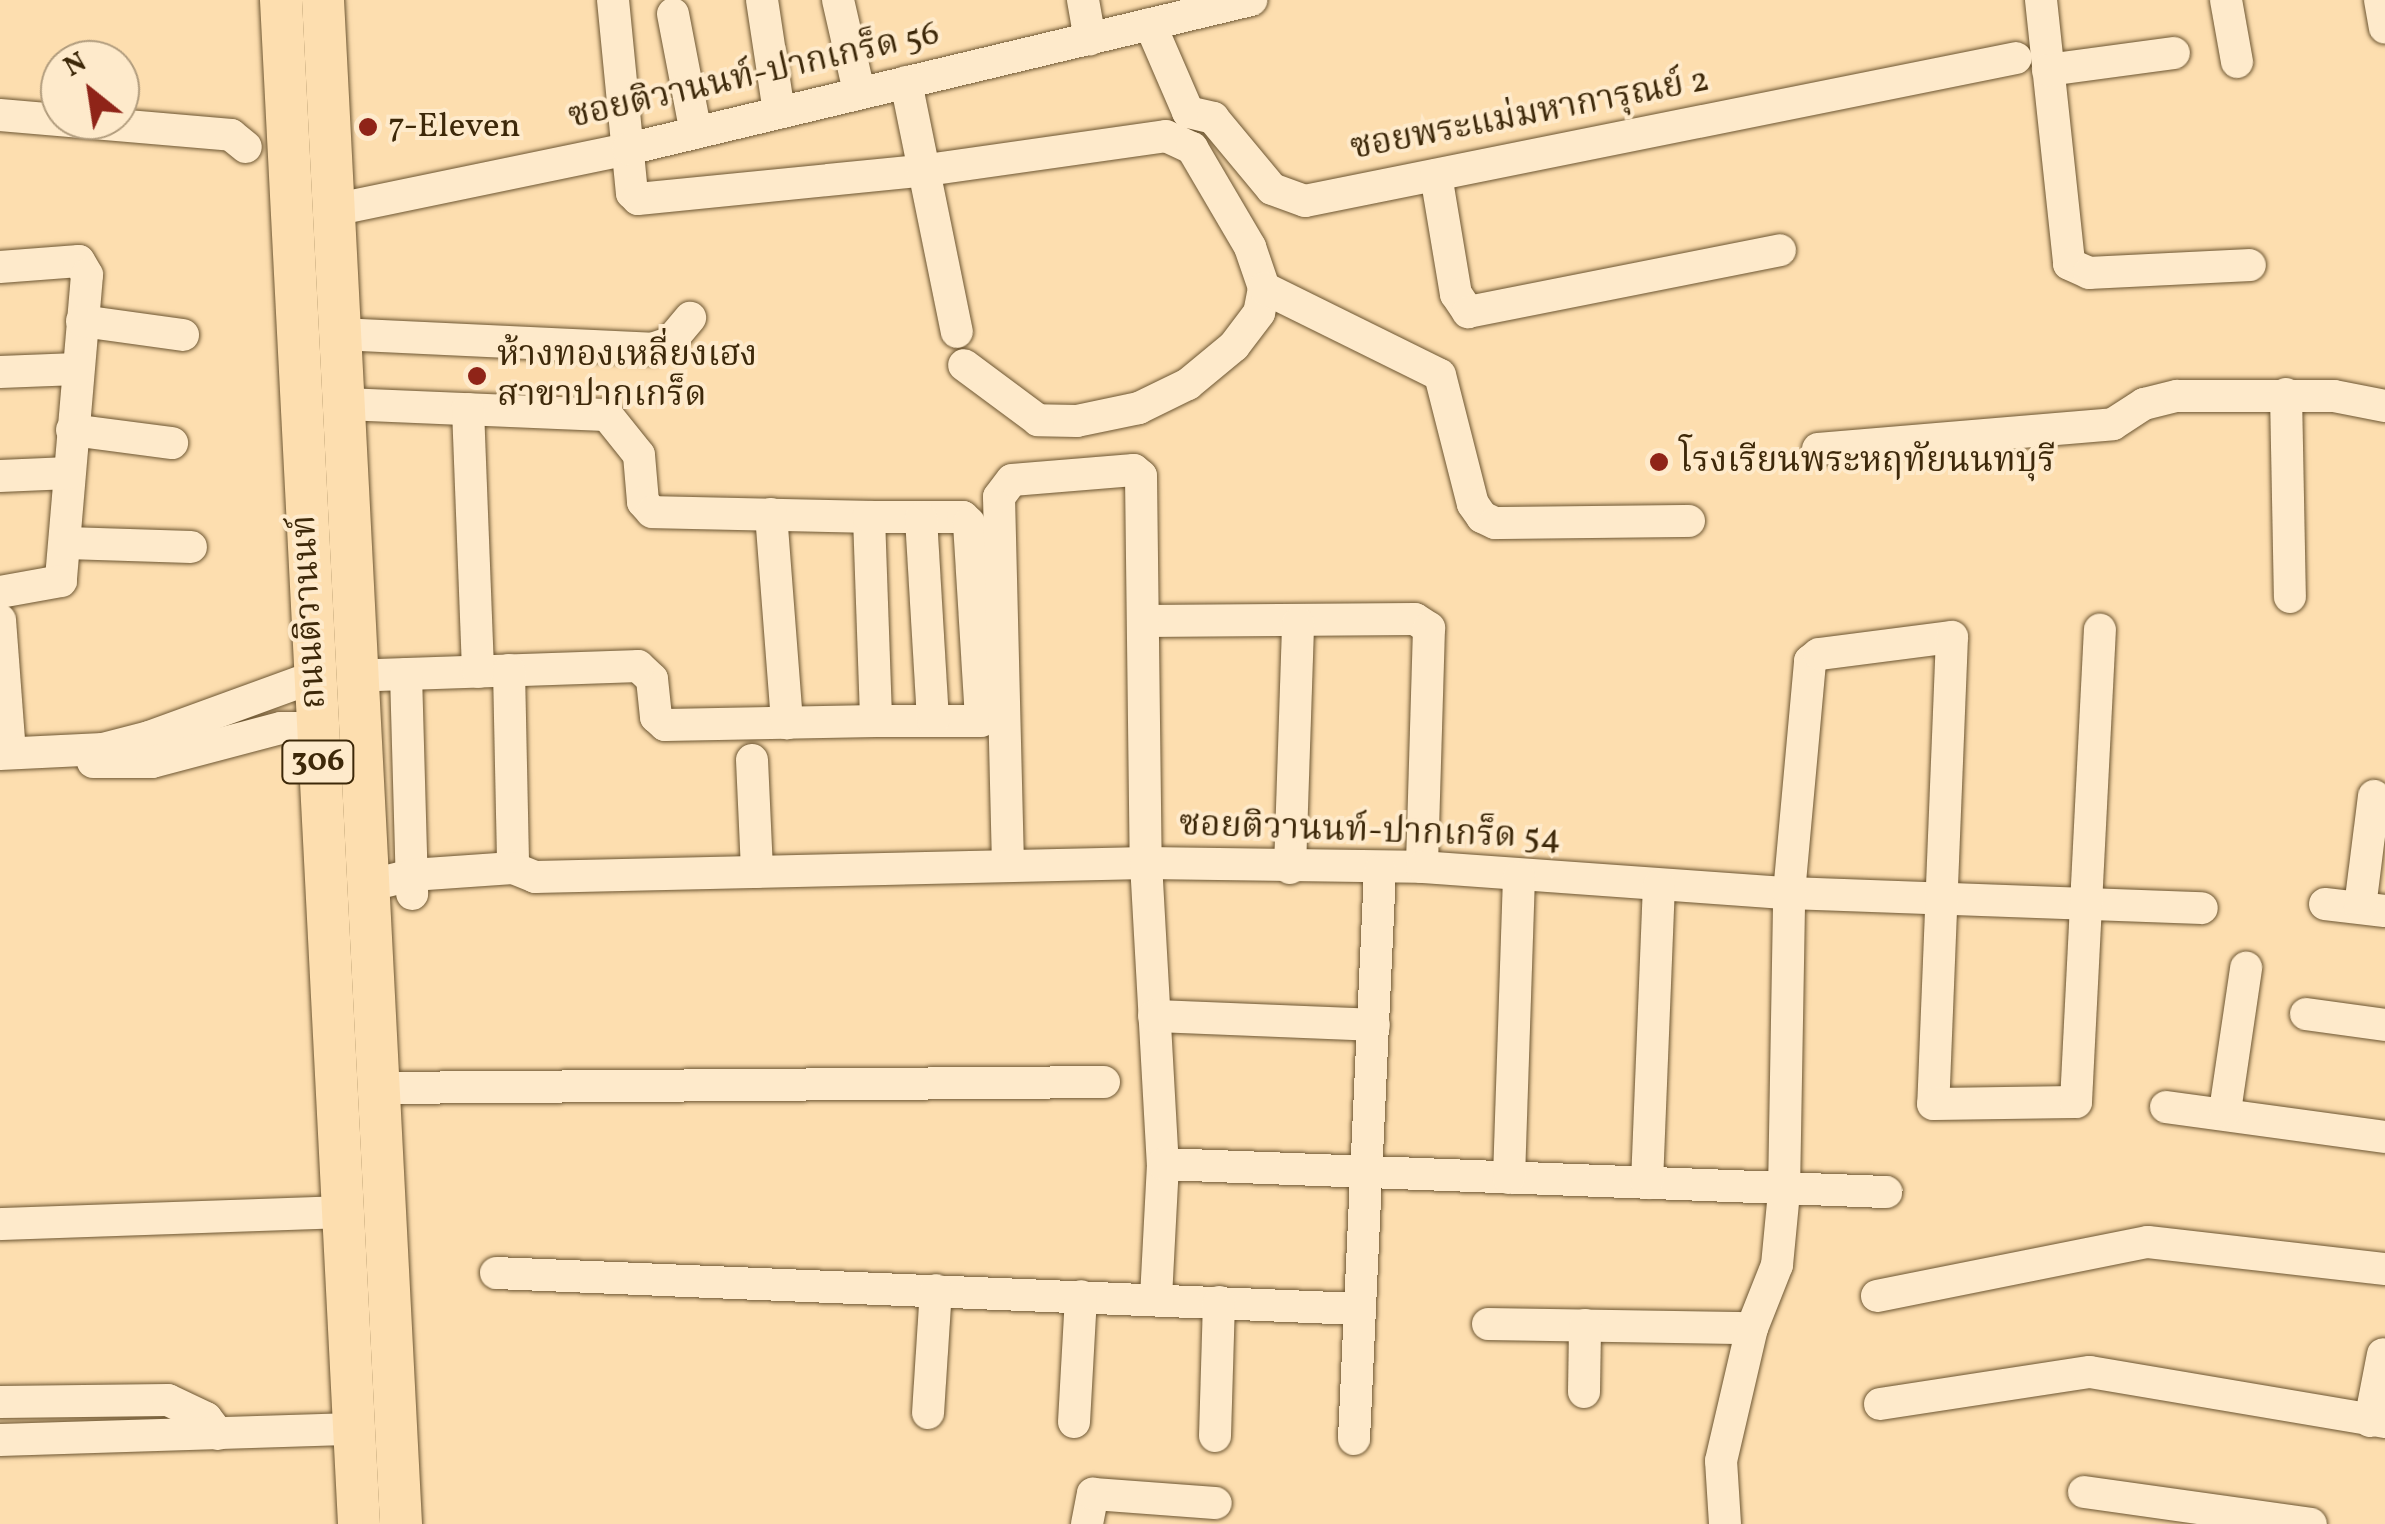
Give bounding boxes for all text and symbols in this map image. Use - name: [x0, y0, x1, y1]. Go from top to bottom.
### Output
- street label: ซอยติวานนท์-ปากเกร็ด 56: [565, 13, 943, 139]
- north arrow: [40, 40, 140, 140]
- text: N: [57, 43, 94, 87]
- street label: ซอยพระแม่มหาการุณย์ 2: [1347, 60, 1713, 170]
- place label: 7-Eleven: [388, 106, 521, 148]
- marker: 7-Eleven: [357, 116, 379, 138]
- place label: ห้างทองเหลี่ยงเฮง สาขาปากเกร็ด: [497, 335, 757, 417]
- marker: ห้างทองเหลี่ยงเฮง สาขาปากเกร็ด: [466, 365, 488, 387]
- place label: โรงเรียนพระหฤทัยนนทบุรี: [1679, 441, 2055, 483]
- marker: โรงเรียนพระหฤทัยนนทบุรี: [1648, 451, 1670, 473]
- street label: ถนนติวานนท์: [284, 514, 336, 710]
- road number: 306: [280, 735, 356, 789]
- street label: ซอยติวานนท์-ปากเกร็ด 54: [1178, 804, 1562, 860]

